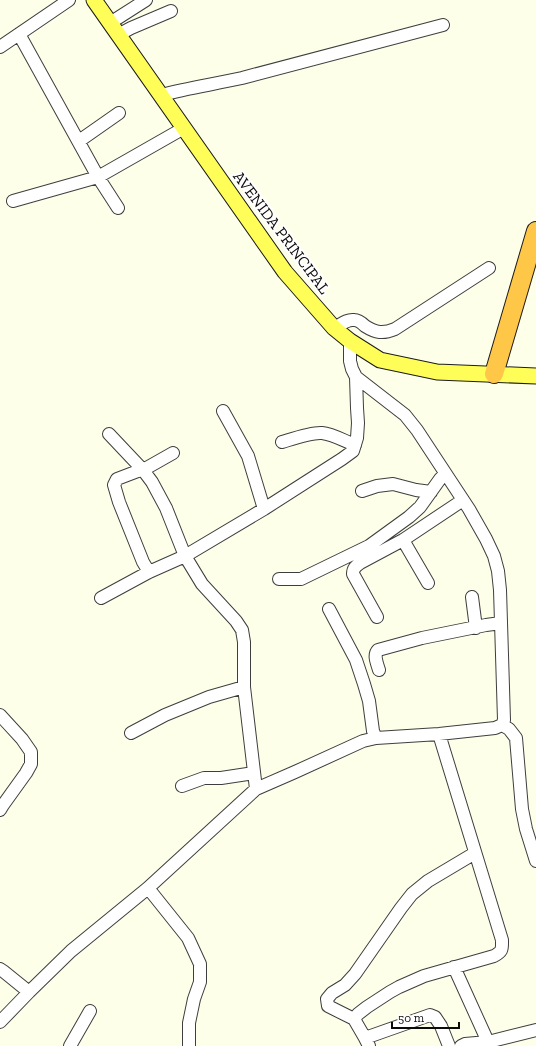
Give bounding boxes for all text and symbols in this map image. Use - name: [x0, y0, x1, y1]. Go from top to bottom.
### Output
- street label: AVENIDA PRINCIPAL: [229, 167, 334, 298]
- scale bar: [392, 1004, 459, 1030]
- text: 50 m: [398, 1011, 425, 1025]

